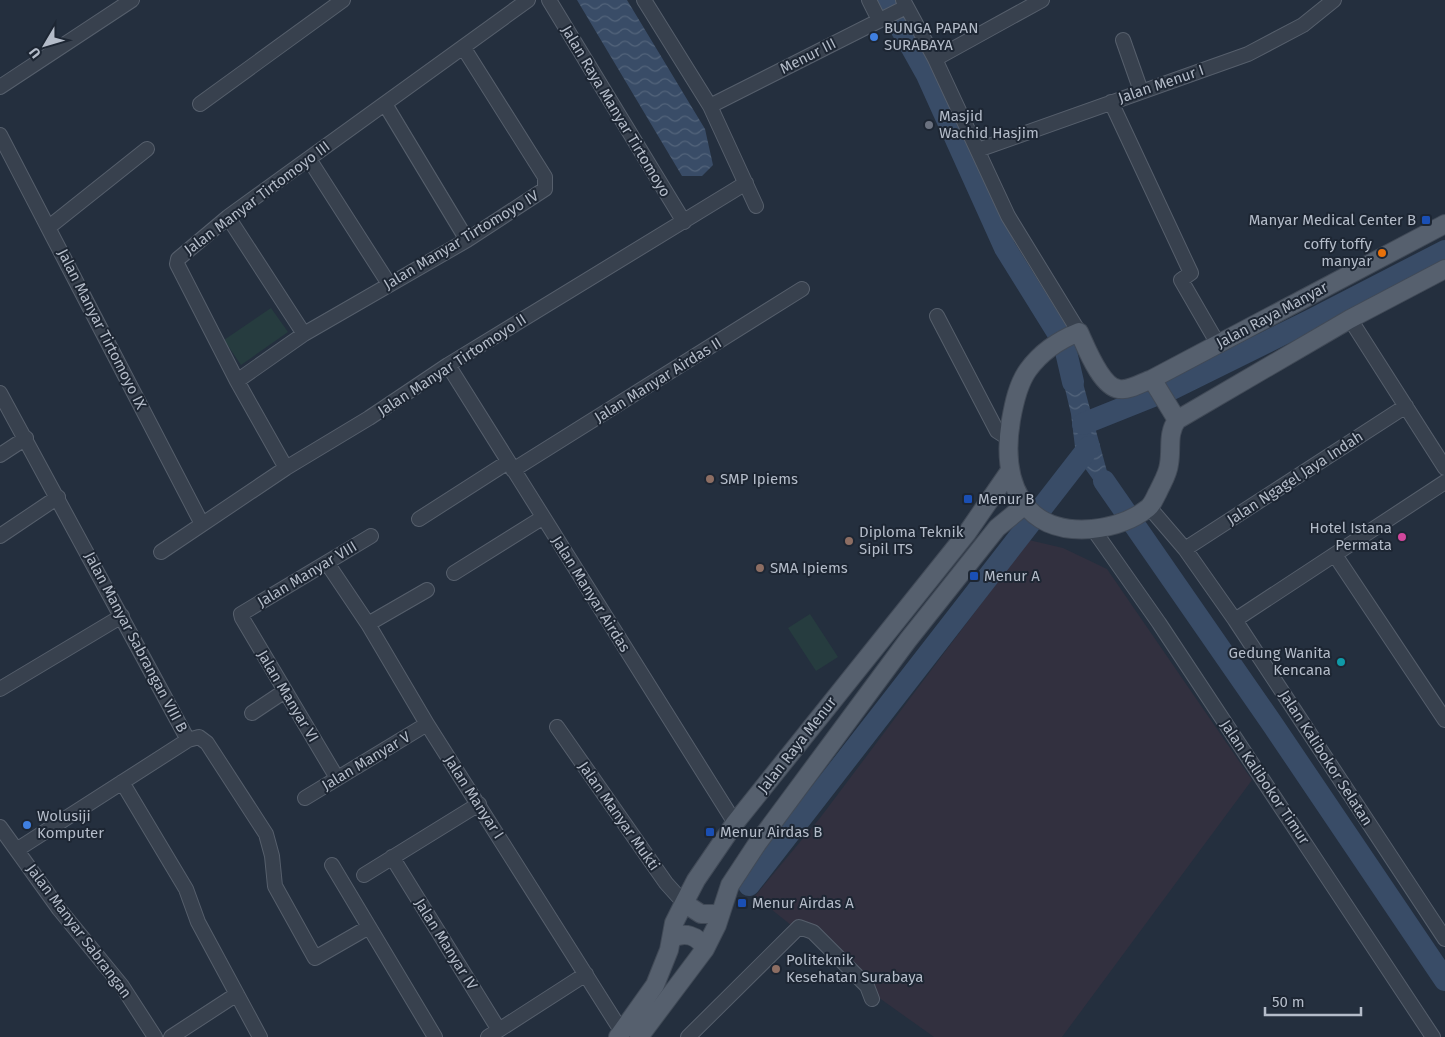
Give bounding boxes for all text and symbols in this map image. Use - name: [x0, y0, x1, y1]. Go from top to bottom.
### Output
- place label: BUNGA PAPAN SURABAYA: [884, 19, 978, 54]
- north arrow: [20, 20, 70, 70]
- street label: Jalan Raya Manyar Tirtomoyo: [558, 22, 674, 200]
- marker: BUNGA PAPAN SURABAYA: [868, 31, 880, 43]
- street label: Menur III: [777, 34, 839, 78]
- text: U: [26, 44, 45, 62]
- street label: Jalan Menur I: [1116, 61, 1206, 107]
- place label: Masjid Wachid Hasjim: [939, 107, 1039, 142]
- marker: Masjid Wachid Hasjim: [923, 119, 935, 131]
- street label: Jalan Manyar Tirtomoyo III: [180, 137, 334, 259]
- street label: Jalan Manyar Tirtomoyo IV: [380, 186, 542, 293]
- place label: Manyar Medical Center B: [1249, 211, 1416, 229]
- marker: Manyar Medical Center B: [1420, 214, 1432, 226]
- place label: coffy toffy manyar: [1304, 235, 1373, 270]
- street label: Jalan Manyar Tirtomoyo IX: [54, 246, 151, 413]
- marker: coffy toffy manyar: [1376, 247, 1388, 259]
- street label: Jalan Raya Manyar: [1213, 278, 1331, 352]
- street label: Jalan Manyar Tirtomoyo II: [374, 310, 530, 420]
- street label: Jalan Manyar Airdas II: [591, 334, 725, 426]
- street label: Jalan Ngagel Jaya Indah: [1224, 427, 1366, 529]
- place label: SMP Ipiems: [720, 470, 798, 488]
- marker: SMP Ipiems: [704, 473, 716, 485]
- place label: Menur B: [978, 490, 1034, 508]
- marker: Menur B: [962, 493, 974, 505]
- place label: Hotel Istana Permata: [1309, 519, 1392, 554]
- place label: Diploma Teknik Sipil ITS: [859, 523, 964, 558]
- marker: Hotel Istana Permata: [1396, 531, 1408, 543]
- street label: Jalan Manyar Airdas: [548, 533, 634, 655]
- marker: Diploma Teknik Sipil ITS: [843, 535, 855, 547]
- street label: Jalan Manyar VIII: [254, 537, 360, 611]
- street label: Jalan Manyar Sabrangan VIII B: [81, 549, 191, 735]
- place label: SMA Ipiems: [770, 559, 848, 577]
- marker: SMA Ipiems: [754, 562, 766, 574]
- place label: Menur A: [984, 567, 1040, 585]
- marker: Menur A: [968, 570, 980, 582]
- place label: Gedung Wanita Kencana: [1229, 644, 1331, 679]
- street label: Jalan Manyar VI: [253, 647, 323, 745]
- marker: Gedung Wanita Kencana: [1335, 656, 1347, 668]
- street label: Jalan Kalibokor Selatan: [1275, 687, 1377, 829]
- street label: Jalan Raya Menur: [754, 693, 840, 797]
- street label: Jalan Kalibokor Timur: [1217, 716, 1313, 848]
- street label: Jalan Manyar V: [319, 727, 414, 794]
- street label: Jalan Manyar I: [440, 752, 508, 842]
- street label: Jalan Manyar Mukti: [575, 758, 663, 874]
- place label: Wolusiji Komputer: [37, 807, 104, 842]
- marker: Wolusiji Komputer: [21, 819, 33, 831]
- place label: Menur Airdas B: [720, 823, 822, 841]
- marker: Menur Airdas B: [704, 826, 716, 838]
- street label: Jalan Manyar Sabrangan: [23, 860, 135, 1002]
- place label: Menur Airdas A: [752, 894, 854, 912]
- street label: Jalan Manyar IV: [411, 895, 482, 993]
- marker: Menur Airdas A: [736, 897, 748, 909]
- place label: Politeknik Kesehatan Surabaya: [786, 951, 924, 986]
- marker: Politeknik Kesehatan Surabaya: [770, 963, 782, 975]
- scale bar: [1265, 984, 1361, 1016]
- text: 50 m: [1272, 993, 1305, 1011]

